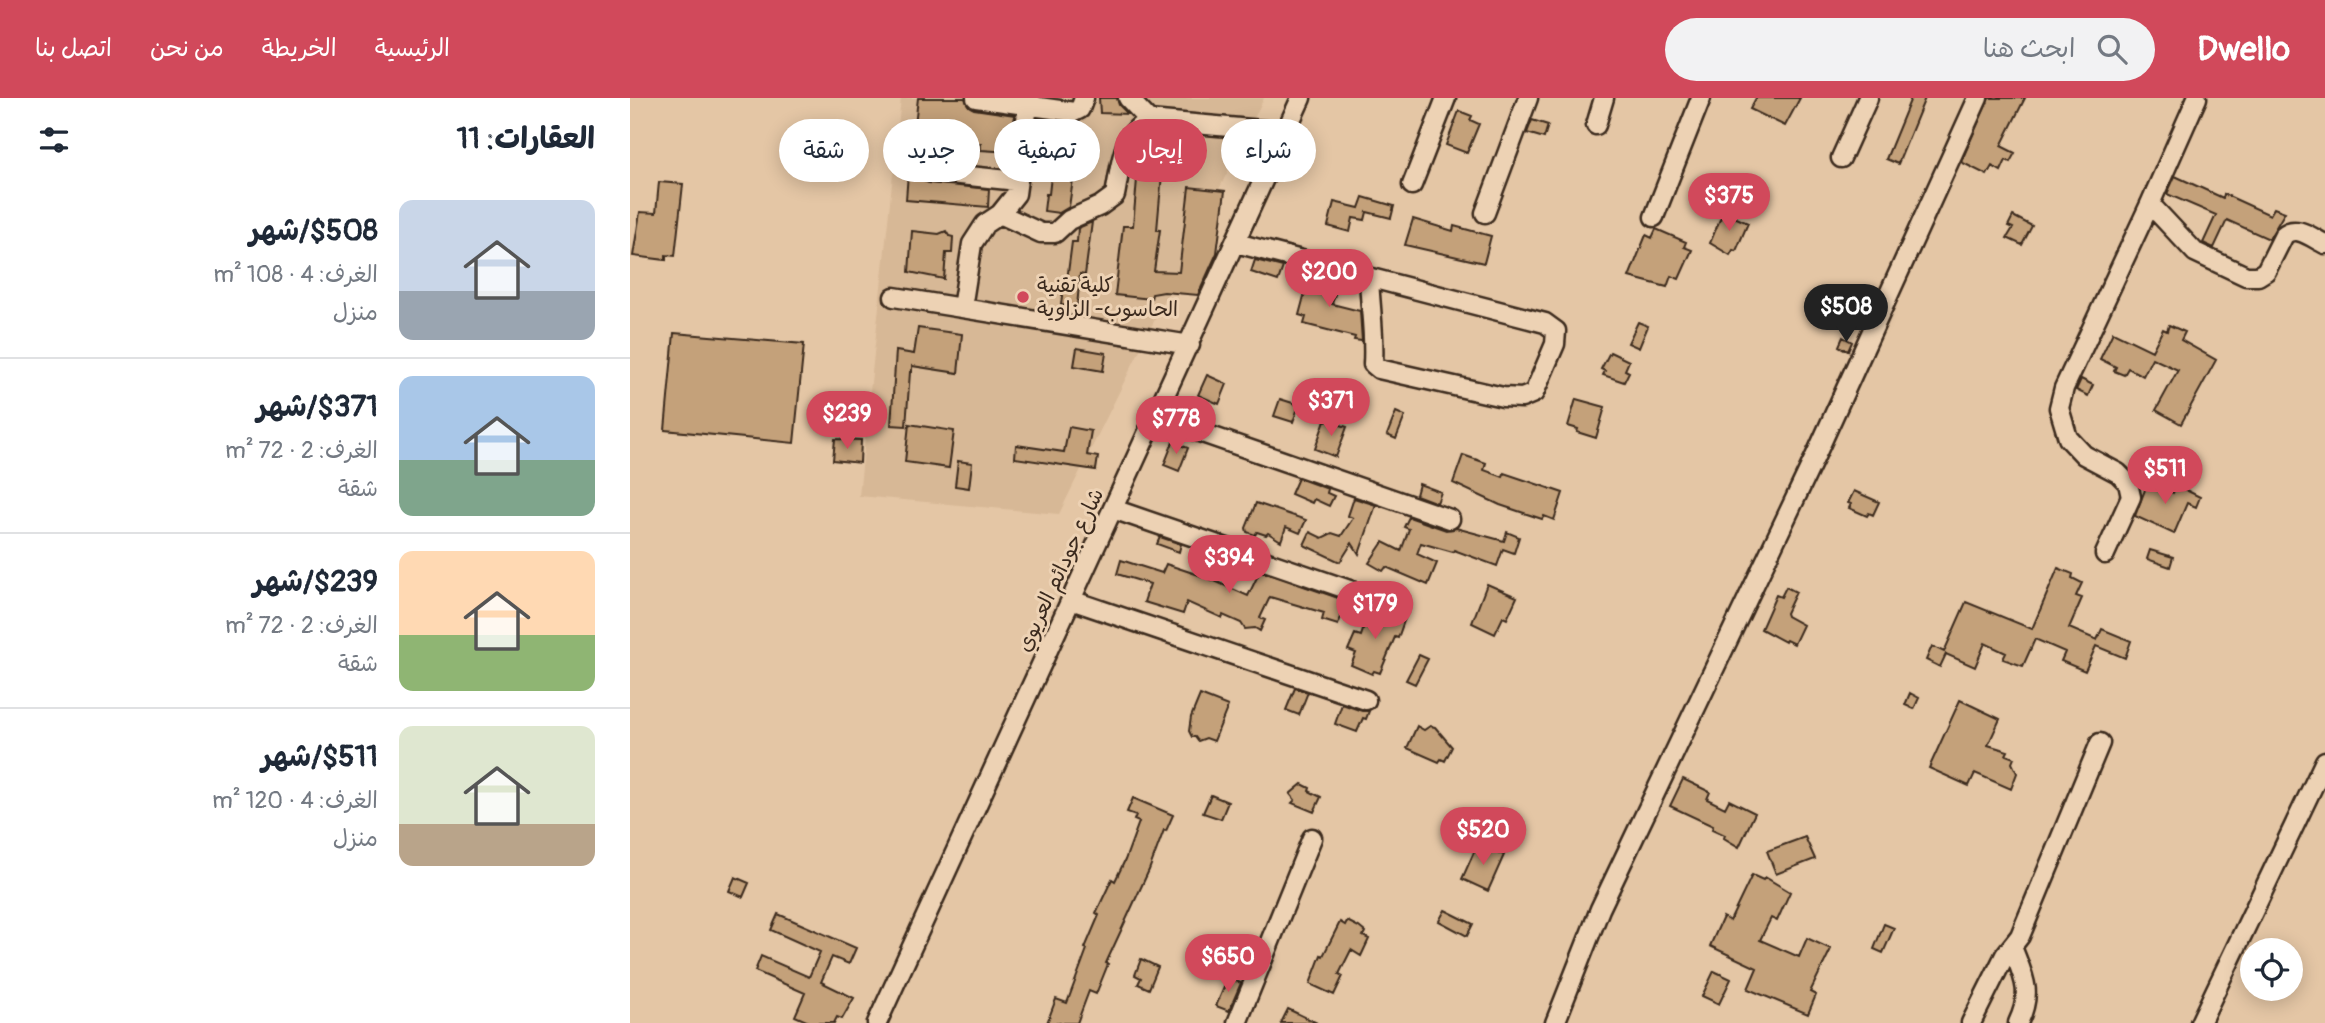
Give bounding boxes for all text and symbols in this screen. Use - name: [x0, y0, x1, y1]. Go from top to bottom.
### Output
- search box: [1665, 18, 2155, 81]
- text: Dwello: [2197, 29, 2290, 70]
- icon: search: [2093, 30, 2131, 68]
- text: ابحث هنا: [1983, 33, 2075, 65]
- text: اتصل بنا: [35, 34, 112, 63]
- text: من نحن: [150, 34, 224, 63]
- text: الخريطة: [262, 34, 337, 63]
- text: الرئيسية: [375, 34, 450, 63]
- chip: شقة: [779, 119, 869, 182]
- chip: جديد: [883, 119, 980, 182]
- chip: تصفية: [994, 119, 1100, 182]
- chip: إيجار: [1114, 119, 1207, 182]
- chip: شراء: [1221, 119, 1316, 182]
- text: العقارات: 11: [457, 120, 595, 157]
- icon: filters: [35, 121, 73, 159]
- pin: $375: [1688, 174, 1770, 233]
- text: $375: [1704, 181, 1754, 210]
- text: $508/شهر: [249, 212, 378, 249]
- icon: home: [455, 228, 539, 312]
- pin: $200: [1288, 250, 1370, 309]
- text: $200: [1301, 257, 1357, 286]
- text: الغرف: 4 · 108 m²: [213, 260, 378, 289]
- place label: كلية تقنية الحاسوب- الزاوية: [1037, 272, 1178, 323]
- pin: $508: [1805, 285, 1887, 344]
- marker: كلية تقنية الحاسوب- الزاوية: [1015, 289, 1031, 305]
- text: $508: [1820, 292, 1872, 321]
- text: منزل: [333, 298, 378, 327]
- pin: $371: [1290, 378, 1372, 438]
- text: $371: [1308, 386, 1354, 415]
- text: $371/شهر: [257, 388, 378, 425]
- pin: $239: [806, 392, 888, 451]
- pin: $778: [1135, 396, 1217, 456]
- text: $239: [822, 399, 872, 428]
- icon: home: [455, 404, 539, 488]
- text: $778: [1152, 404, 1200, 433]
- text: الغرف: 2 · 72 m²: [225, 436, 378, 465]
- pin: $511: [2124, 446, 2206, 506]
- text: $511: [2144, 454, 2186, 483]
- text: شقة: [338, 474, 378, 503]
- street label: شارع جودائم العريوي: [1011, 484, 1112, 657]
- pin: $394: [1188, 536, 1270, 595]
- text: $394: [1204, 543, 1254, 572]
- text: $239/شهر: [253, 563, 378, 600]
- icon: home: [455, 579, 539, 663]
- pin: $179: [1334, 582, 1416, 641]
- text: $179: [1352, 589, 1398, 618]
- text: الغرف: 2 · 72 m²: [225, 611, 378, 640]
- text: شقة: [338, 649, 378, 678]
- text: $511/شهر: [261, 738, 378, 775]
- icon: home: [455, 754, 539, 838]
- text: الغرف: 4 · 120 m²: [212, 786, 378, 815]
- pin: $520: [1442, 808, 1524, 867]
- text: $520: [1456, 815, 1510, 844]
- text: منزل: [333, 824, 378, 853]
- pin: $650: [1187, 934, 1269, 994]
- map controls: [2240, 938, 2303, 1001]
- button: locate: [2240, 938, 2303, 1001]
- text: $650: [1201, 942, 1255, 971]

